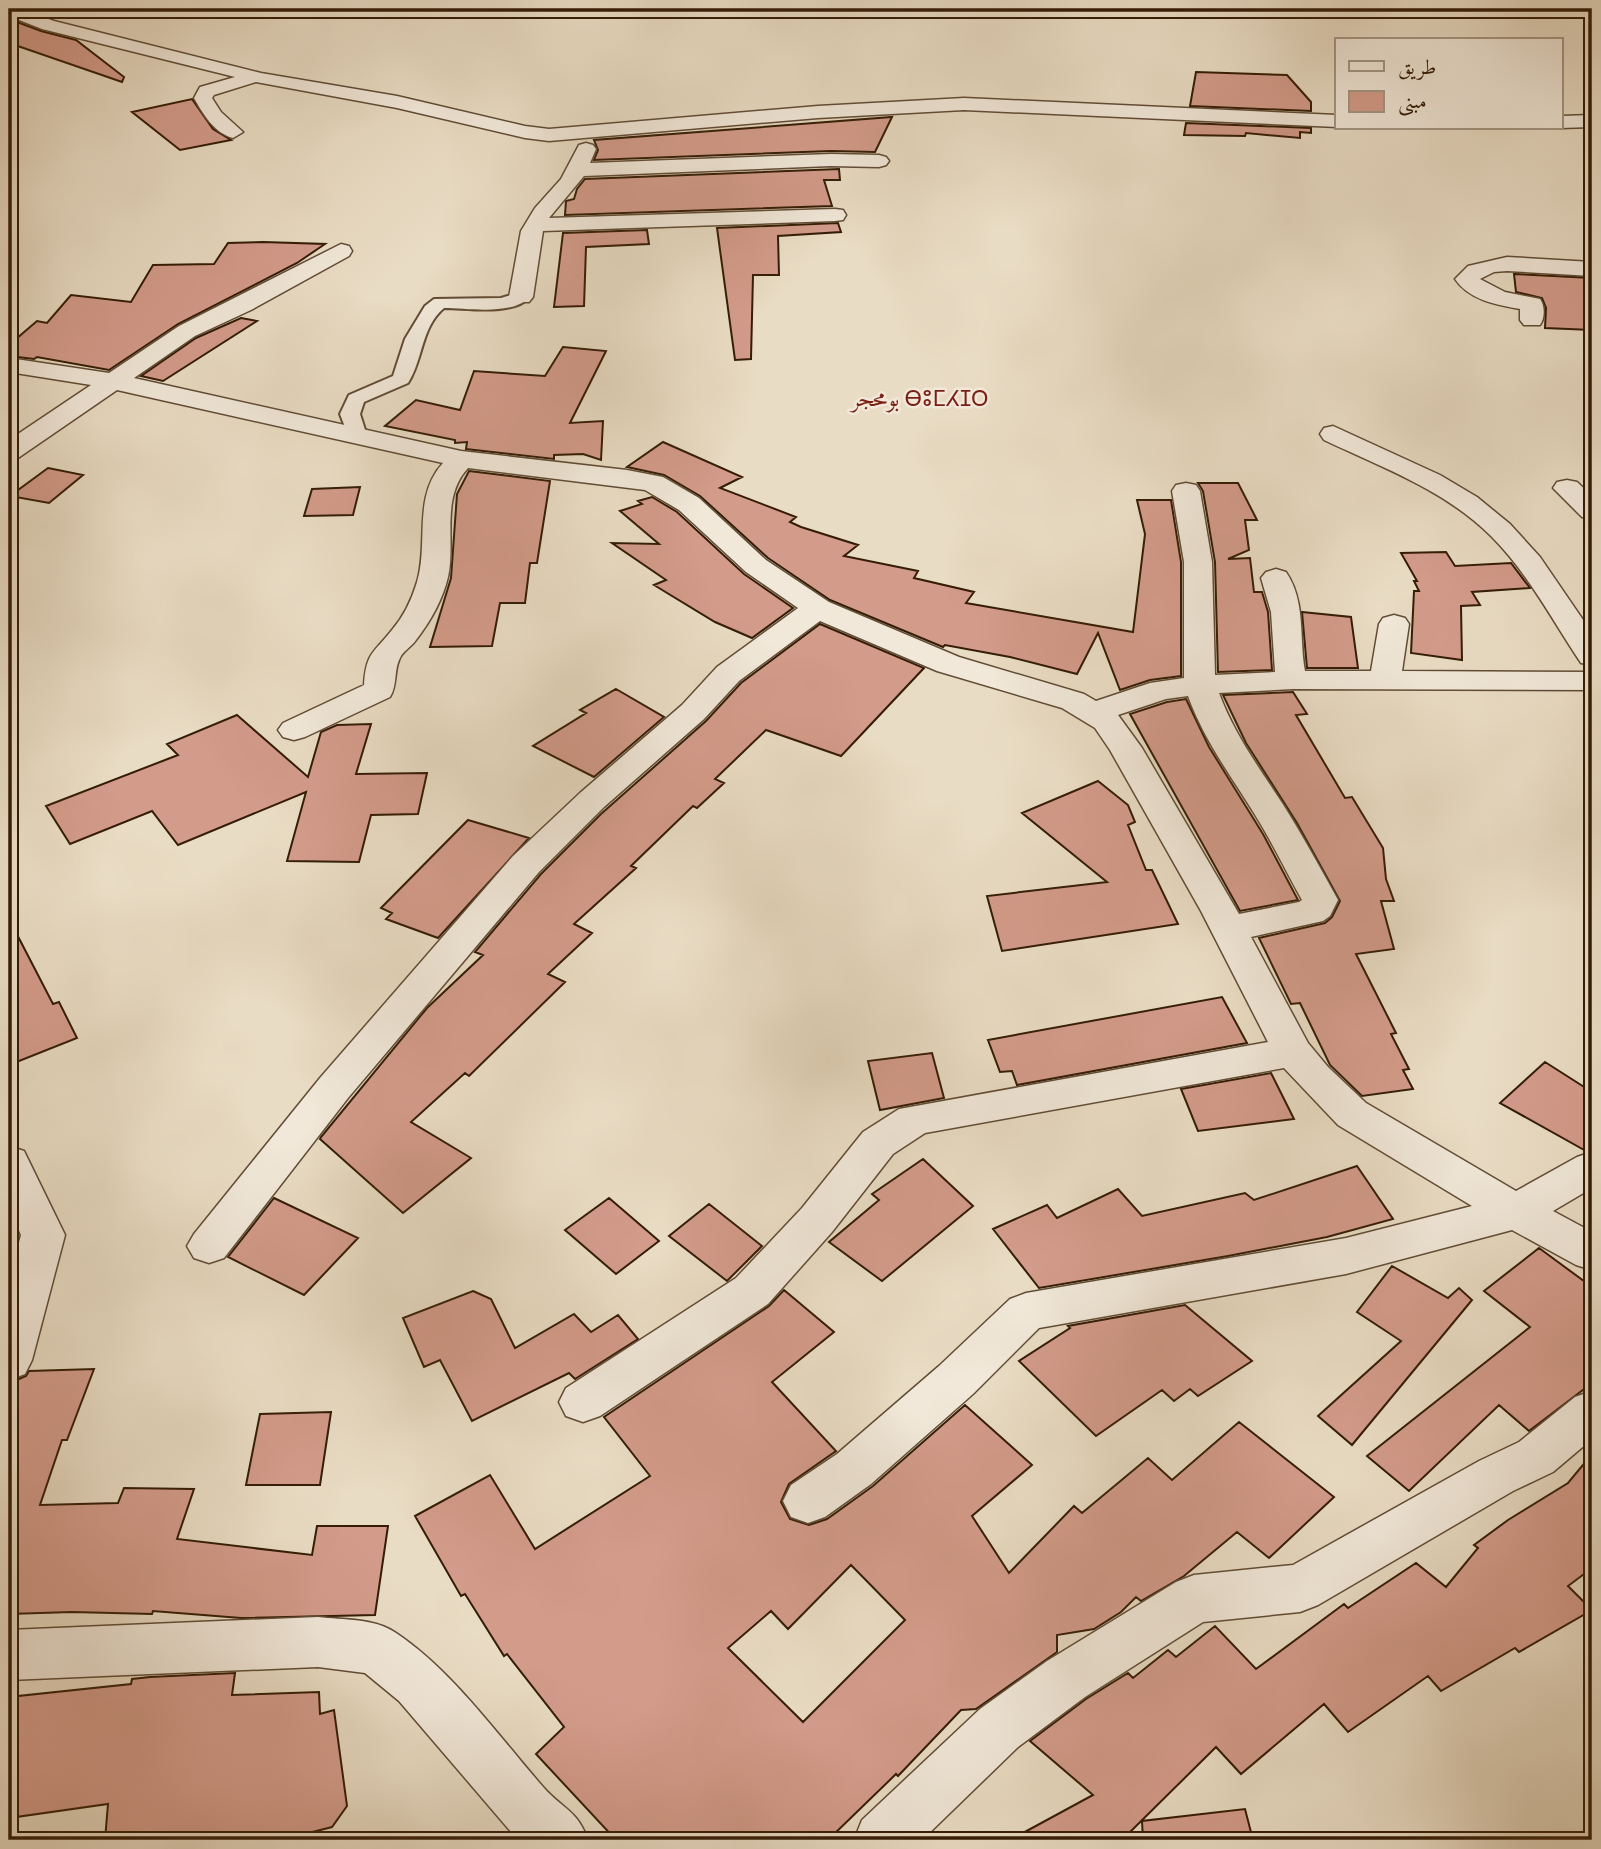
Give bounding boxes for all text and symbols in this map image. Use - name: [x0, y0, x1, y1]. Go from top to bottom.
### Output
- legend: [1335, 38, 1562, 130]
- text: طريق: [1398, 55, 1436, 81]
- text: مبنى: [1398, 89, 1427, 116]
- district label: بومحجر ⴱⵓⵎⵃⵊⵔ: [849, 385, 989, 414]

